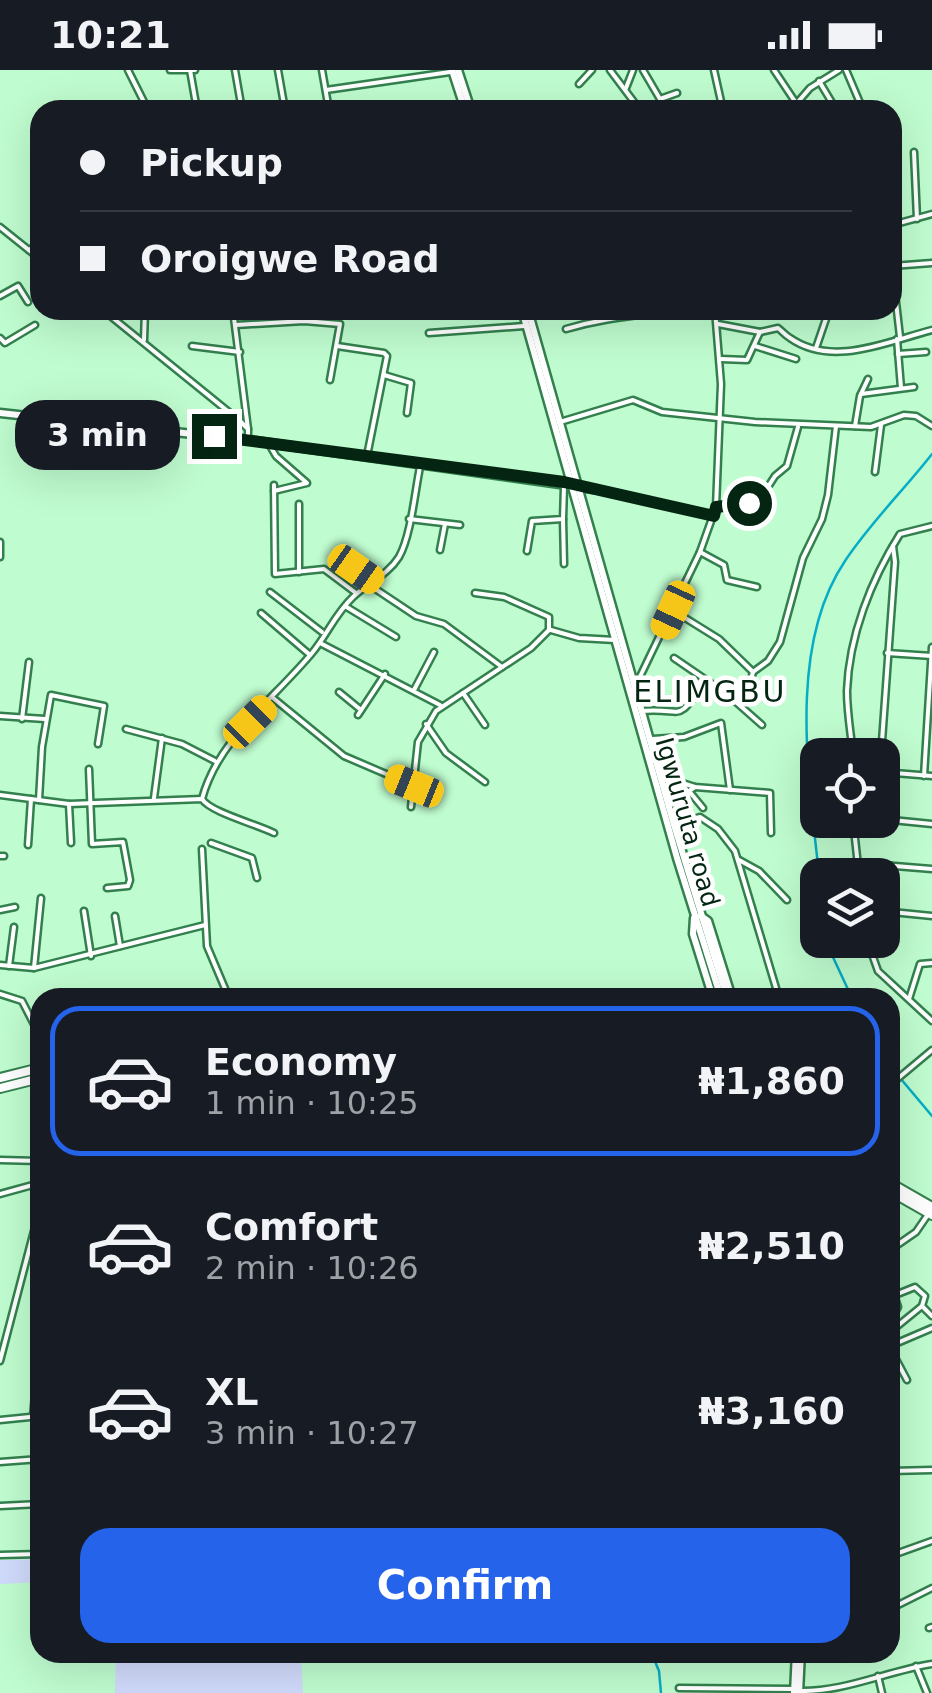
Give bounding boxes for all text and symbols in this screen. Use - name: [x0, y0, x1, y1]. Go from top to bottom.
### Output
- text: 10:21: [50, 13, 171, 57]
- text: Pickup: [140, 141, 283, 185]
- text: Oroigwe Road: [140, 237, 440, 281]
- callout: 3 min: [14, 401, 179, 471]
- route end: [192, 414, 237, 459]
- text: 3 min: [47, 416, 148, 454]
- route start: [727, 481, 772, 526]
- car: [323, 540, 389, 598]
- car: [647, 576, 699, 644]
- district label: ELIMGBU: [633, 674, 787, 709]
- car: [218, 690, 282, 754]
- street label: Igwuruta road: [649, 734, 726, 910]
- map controls: [800, 738, 900, 958]
- button: locate: [800, 738, 900, 838]
- car: [381, 761, 447, 811]
- button: layers: [800, 858, 900, 958]
- icon: car: [85, 1036, 175, 1126]
- text: Economy: [205, 1040, 397, 1084]
- text: ₦1,860: [698, 1059, 845, 1103]
- text: 1 min · 10:25: [205, 1084, 419, 1122]
- icon: car: [85, 1201, 175, 1291]
- text: Comfort: [205, 1205, 378, 1249]
- text: ₦2,510: [698, 1224, 845, 1268]
- text: 2 min · 10:26: [205, 1249, 419, 1287]
- icon: car: [85, 1366, 175, 1456]
- text: XL: [205, 1370, 259, 1414]
- text: ₦3,160: [698, 1389, 845, 1433]
- text: 3 min · 10:27: [205, 1414, 419, 1452]
- button: Confirm: [80, 1528, 850, 1643]

